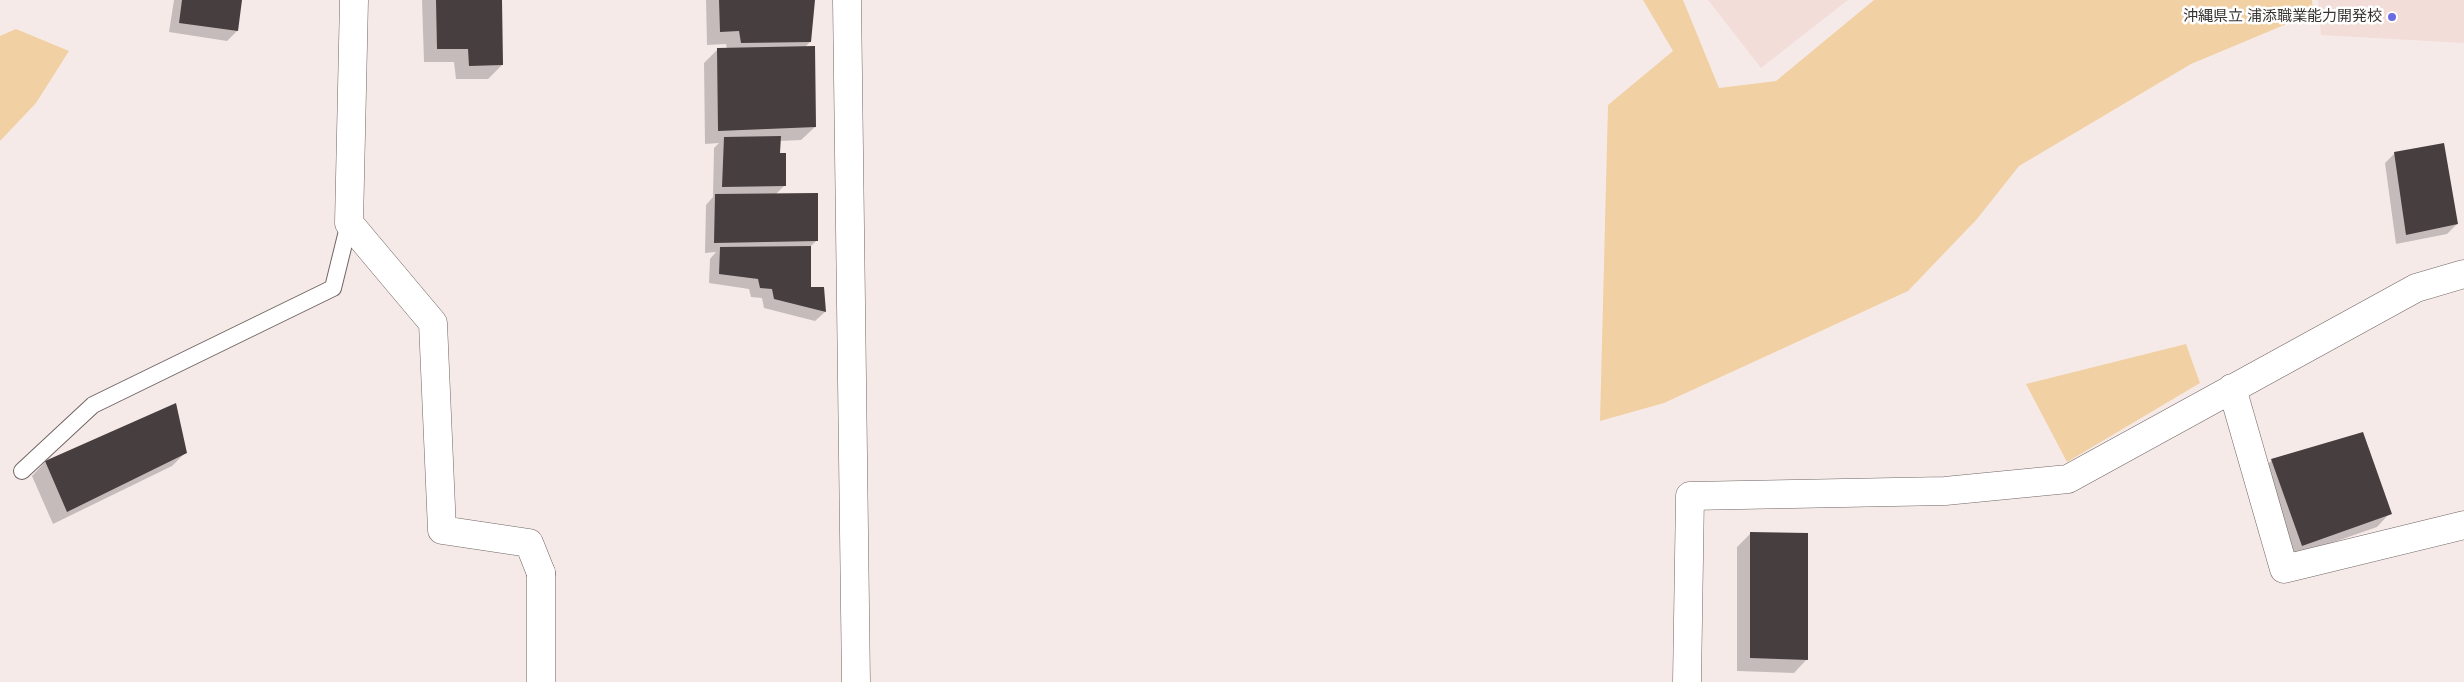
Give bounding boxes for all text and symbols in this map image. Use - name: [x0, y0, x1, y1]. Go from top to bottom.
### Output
- place label: 沖縄県立 浦添職業能力開発校: [2183, 8, 2382, 26]
- marker: 沖縄県立 浦添職業能力開発校: [2386, 11, 2398, 23]

